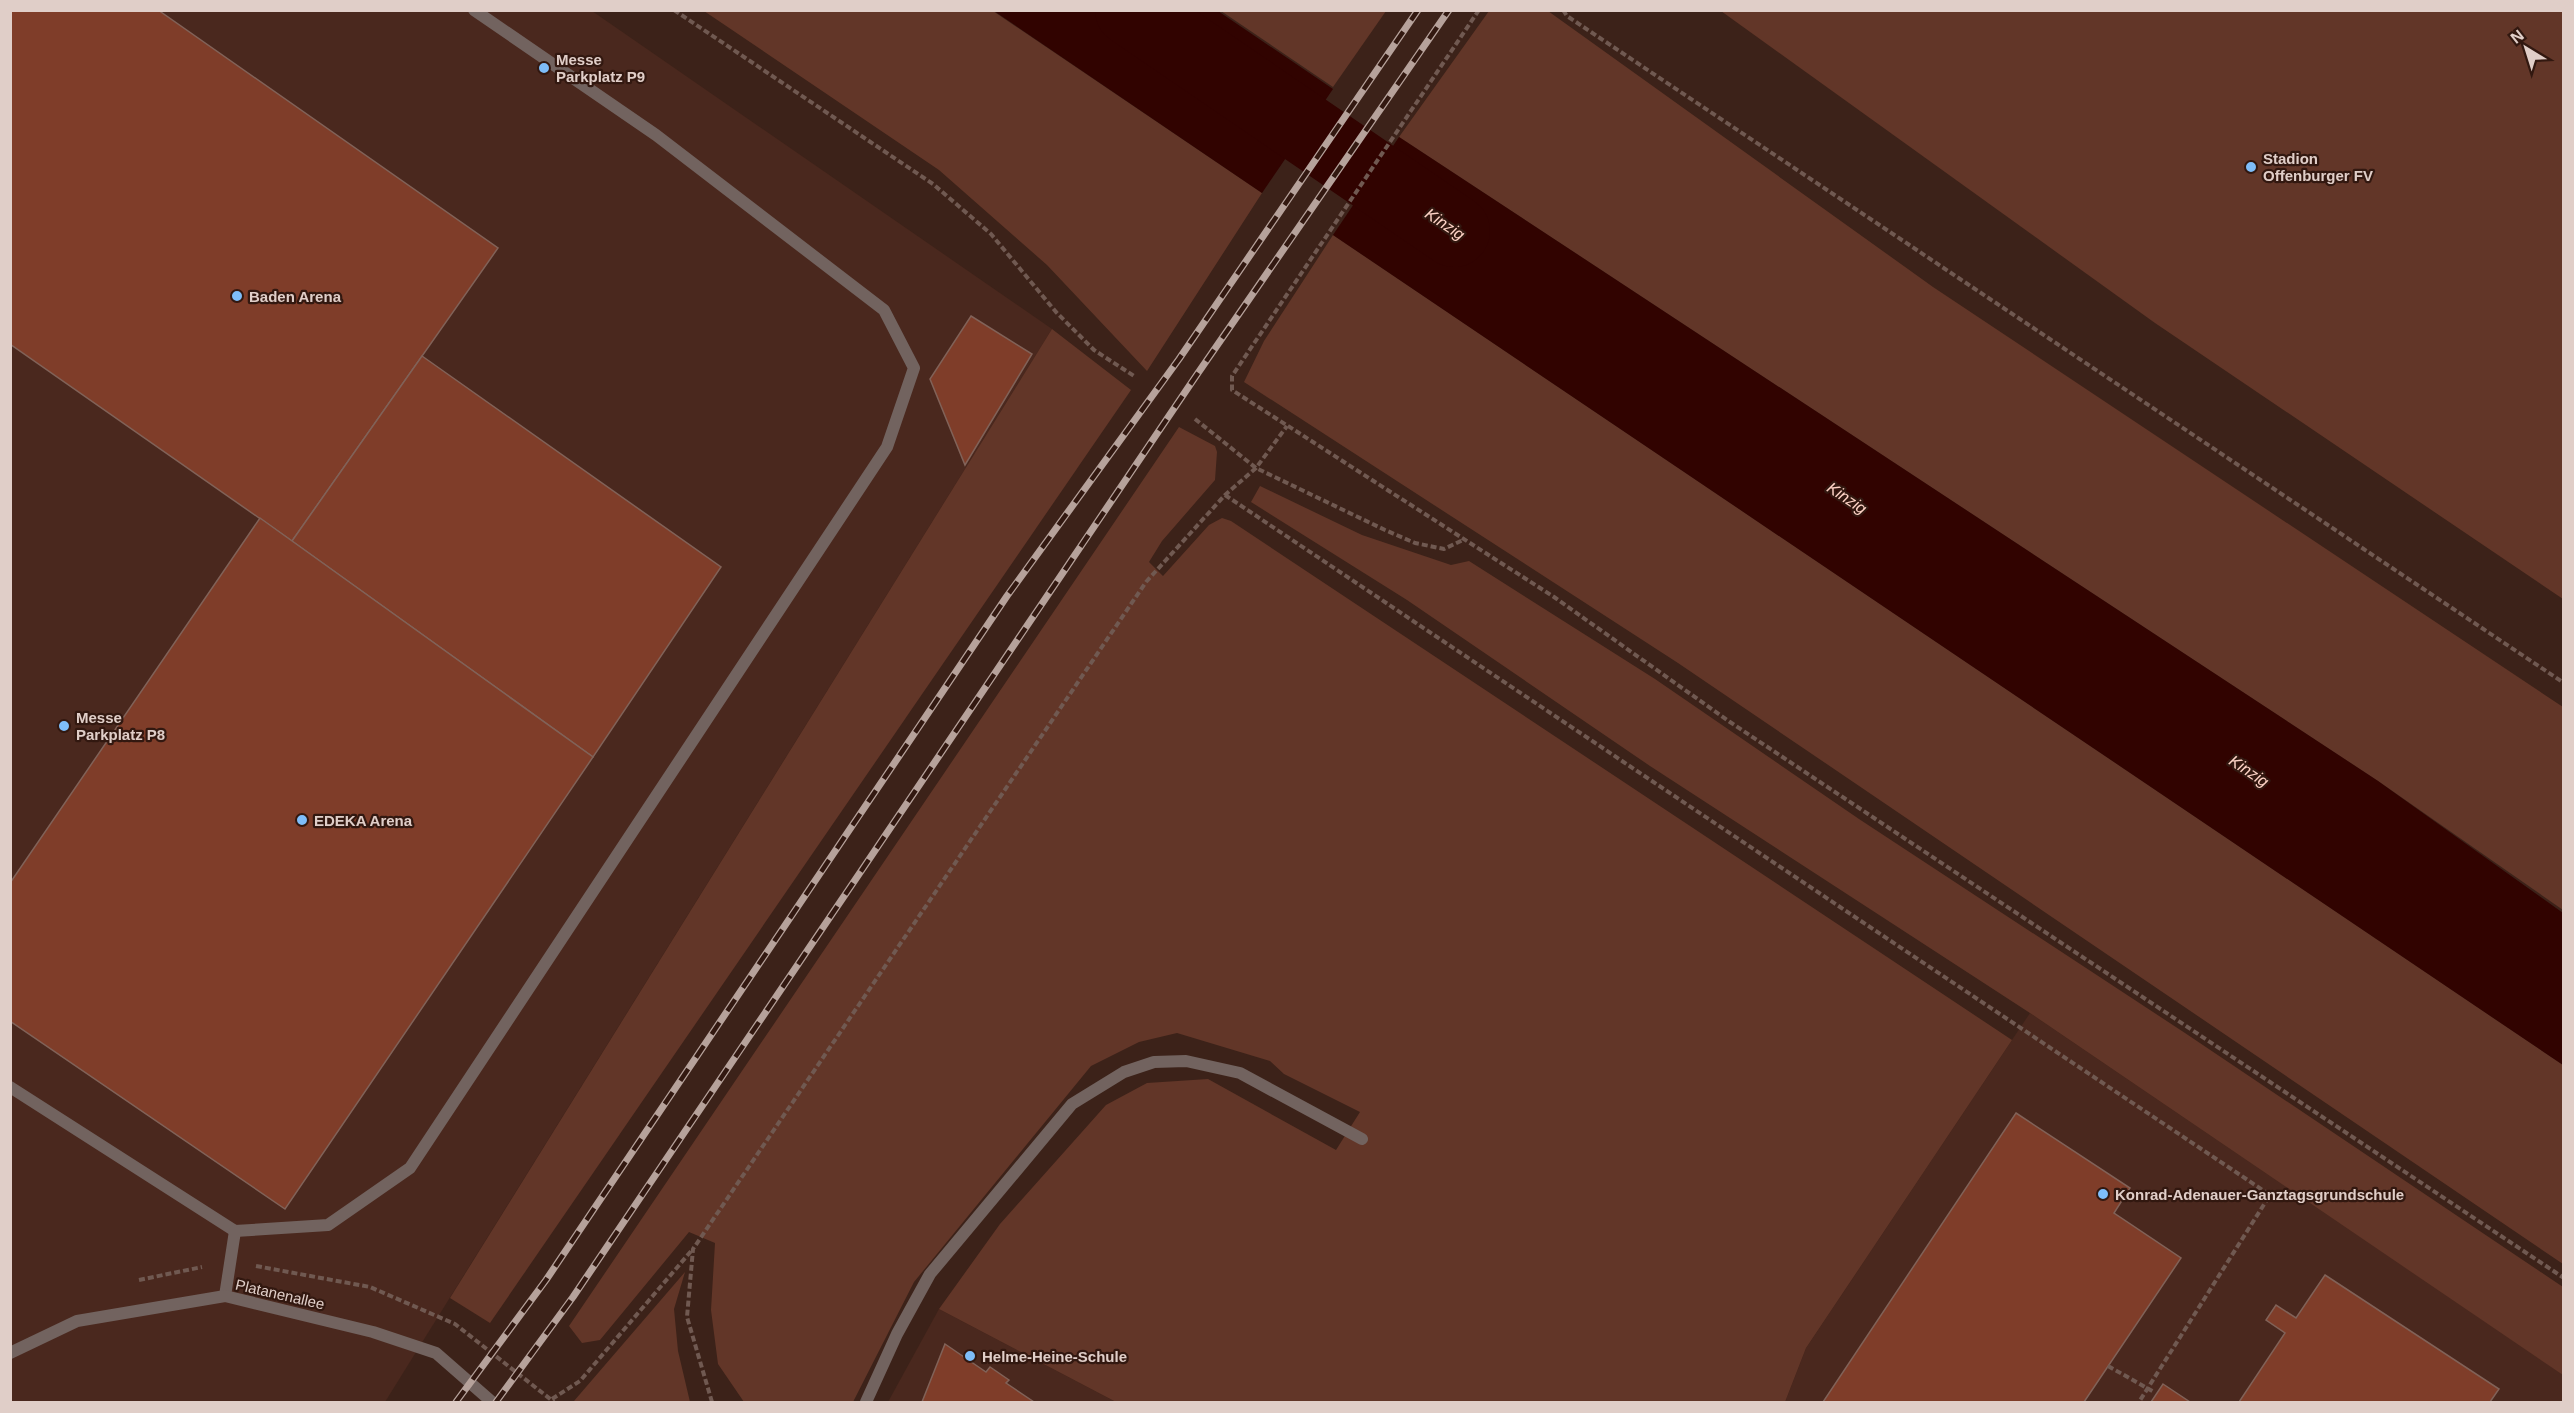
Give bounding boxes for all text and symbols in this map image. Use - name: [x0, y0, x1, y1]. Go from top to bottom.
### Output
- north arrow: [2496, 18, 2556, 78]
- text: N: [2507, 26, 2527, 47]
- place label: Messe Parkplatz P9: [556, 51, 645, 85]
- marker: Messe Parkplatz P9: [537, 61, 551, 75]
- place label: Stadion Offenburger FV: [2263, 150, 2373, 184]
- marker: Stadion Offenburger FV: [2244, 160, 2258, 174]
- water label: Kinzig: [1422, 205, 1468, 243]
- place label: Baden Arena: [249, 288, 342, 305]
- marker: Baden Arena: [230, 289, 244, 303]
- water label: Kinzig: [1824, 479, 1870, 517]
- place label: Messe Parkplatz P8: [76, 709, 165, 743]
- marker: Messe Parkplatz P8: [57, 719, 71, 733]
- water label: Kinzig: [2226, 752, 2272, 790]
- place label: EDEKA Arena: [314, 812, 413, 829]
- marker: EDEKA Arena: [295, 813, 309, 827]
- place label: Konrad-Adenauer-Ganztagsgrundschule: [2115, 1186, 2404, 1203]
- marker: Konrad-Adenauer-Ganztagsgrundschule: [2096, 1187, 2110, 1201]
- street label: Platanenallee: [234, 1275, 326, 1313]
- place label: Helme-Heine-Schule: [982, 1348, 1127, 1365]
- marker: Helme-Heine-Schule: [963, 1349, 977, 1363]

